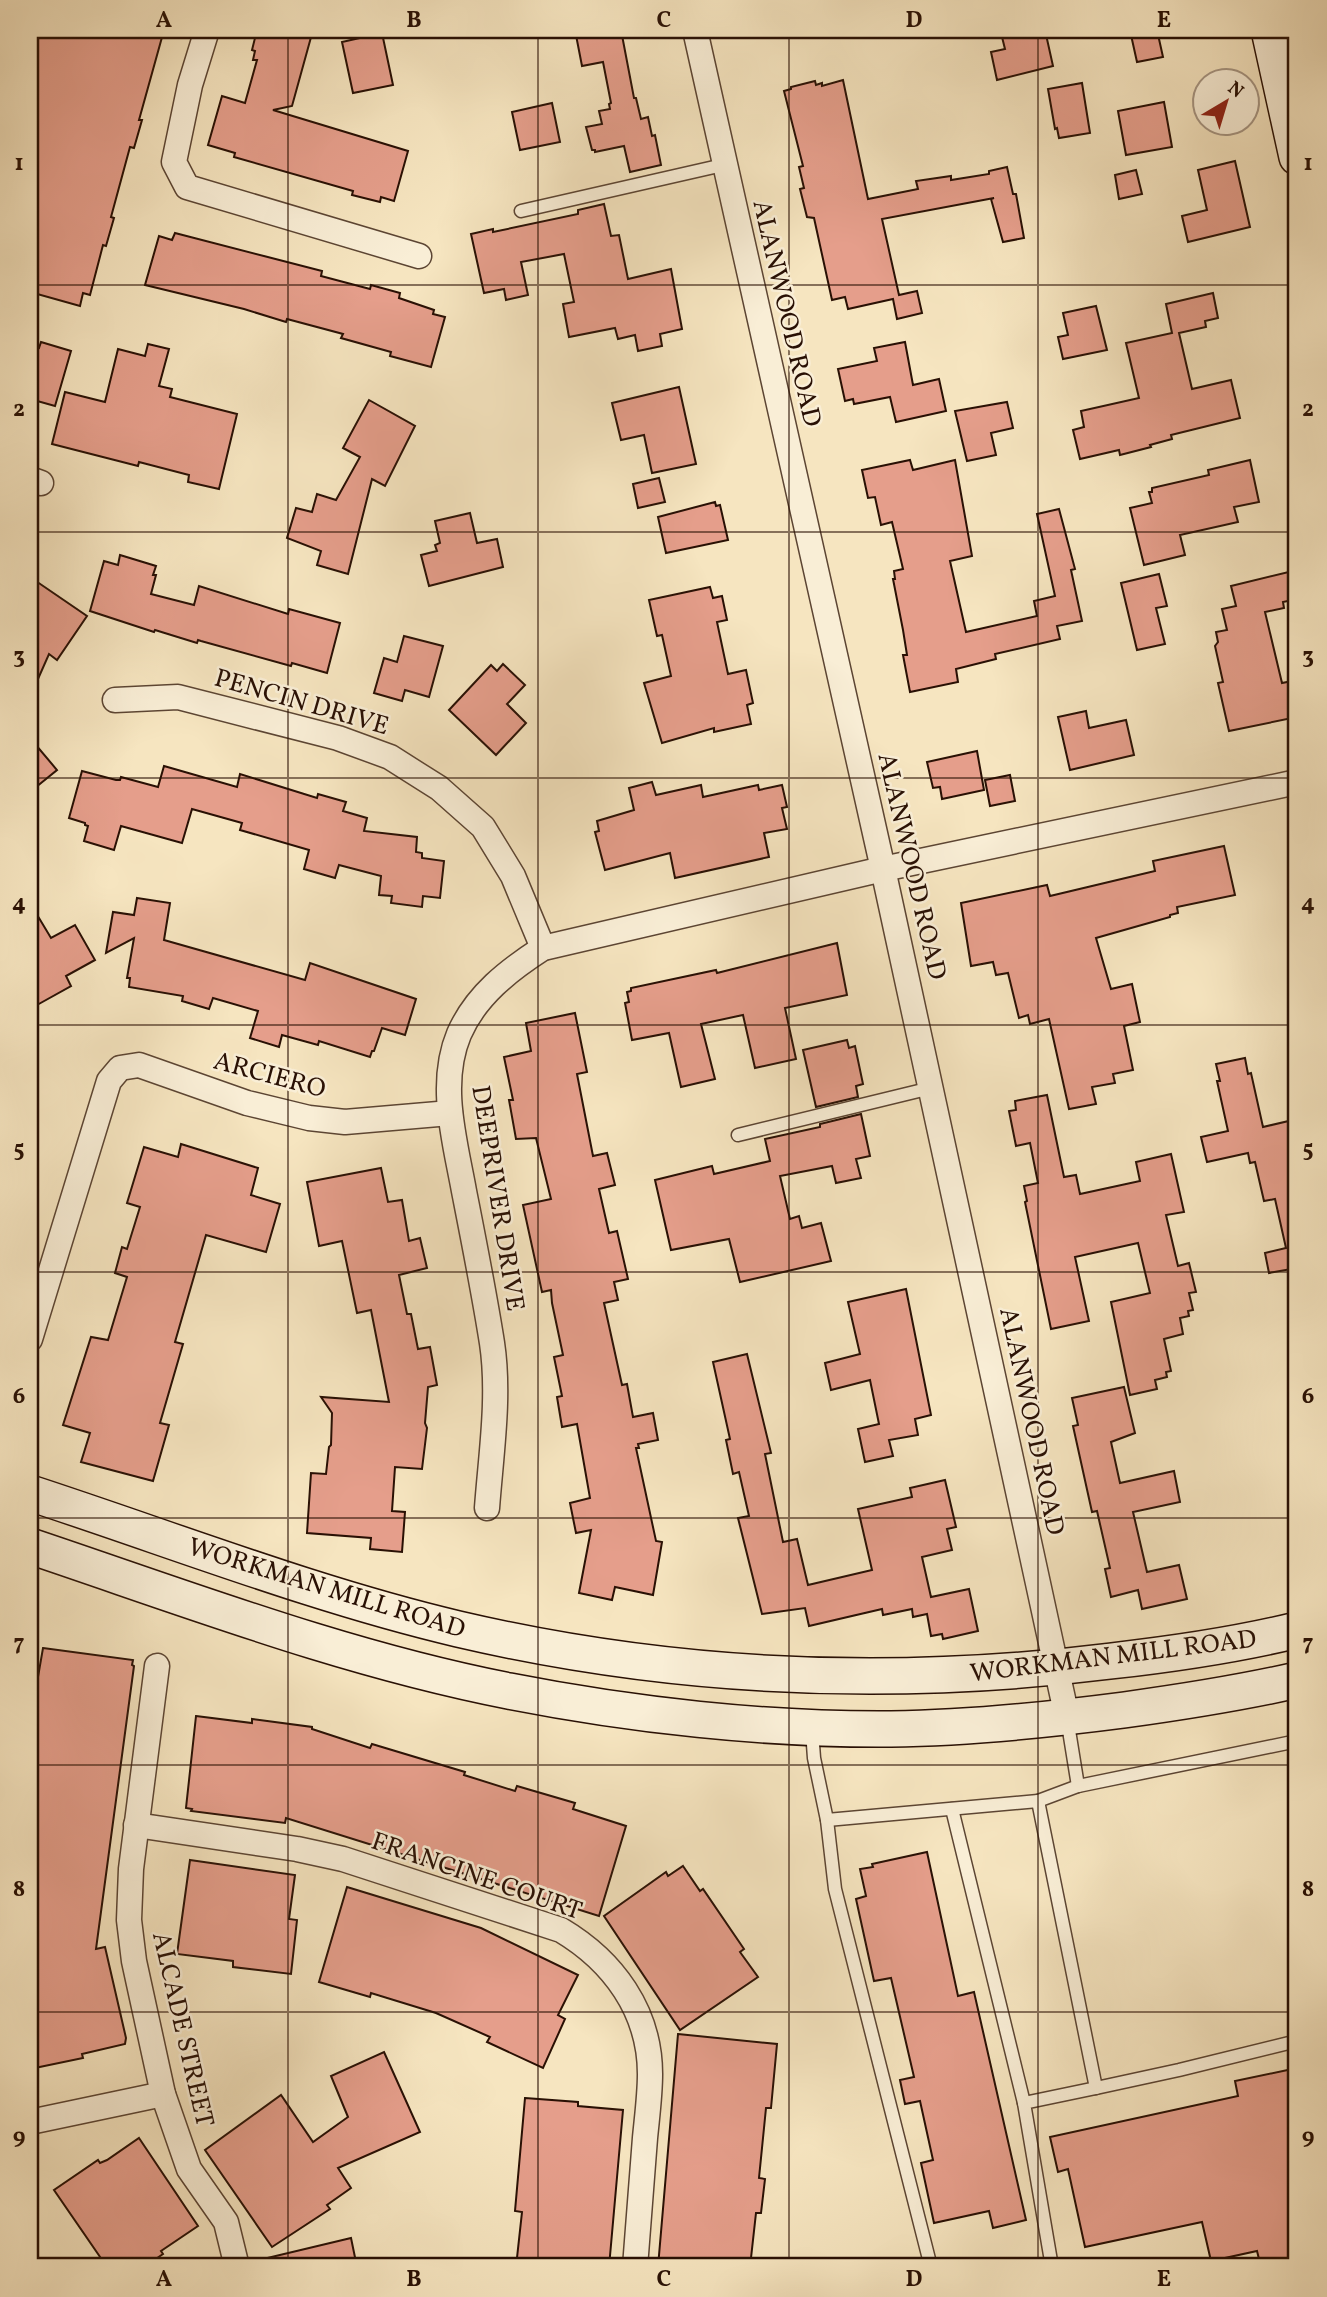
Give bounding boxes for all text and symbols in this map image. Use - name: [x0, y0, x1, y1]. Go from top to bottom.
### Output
- text: A: [156, 5, 172, 37]
- text: B: [406, 5, 422, 37]
- text: C: [657, 5, 671, 37]
- text: D: [906, 5, 923, 37]
- text: E: [1157, 5, 1171, 37]
- north arrow: [1190, 66, 1260, 136]
- text: N: [1222, 76, 1249, 105]
- text: 1: [14, 148, 24, 180]
- text: 1: [1303, 148, 1313, 180]
- street label: ALANWOOD ROAD: [742, 196, 830, 430]
- text: 2: [13, 394, 25, 426]
- text: 2: [1302, 394, 1314, 426]
- text: 3: [13, 641, 25, 673]
- text: 3: [1302, 641, 1314, 673]
- street label: PENCIN DRIVE: [210, 661, 393, 745]
- street label: ALANWOOD ROAD: [867, 749, 955, 983]
- text: 4: [12, 888, 26, 920]
- text: 4: [1301, 888, 1315, 920]
- street label: ARCIERO: [209, 1044, 330, 1108]
- street label: DEEPRIVER DRIVE: [461, 1083, 533, 1314]
- text: 5: [13, 1134, 25, 1166]
- text: 5: [1302, 1134, 1314, 1166]
- street label: ALANWOOD ROAD: [989, 1304, 1073, 1539]
- text: 6: [13, 1381, 25, 1413]
- text: 6: [1302, 1381, 1314, 1413]
- street label: WORKMAN MILL ROAD: [183, 1530, 470, 1648]
- street label: WORKMAN MILL ROAD: [968, 1622, 1259, 1692]
- text: 7: [14, 1628, 25, 1660]
- text: 7: [1303, 1628, 1314, 1660]
- street label: FRANCINE COURT: [366, 1824, 586, 1930]
- text: 8: [13, 1874, 25, 1906]
- text: 8: [1302, 1874, 1314, 1906]
- street label: ALCADE STREET: [142, 1928, 222, 2130]
- text: 9: [13, 2121, 25, 2153]
- text: 9: [1302, 2121, 1314, 2153]
- text: A: [156, 2264, 172, 2296]
- text: B: [406, 2264, 422, 2296]
- text: C: [657, 2264, 671, 2296]
- text: D: [906, 2264, 923, 2296]
- text: E: [1157, 2264, 1171, 2296]

